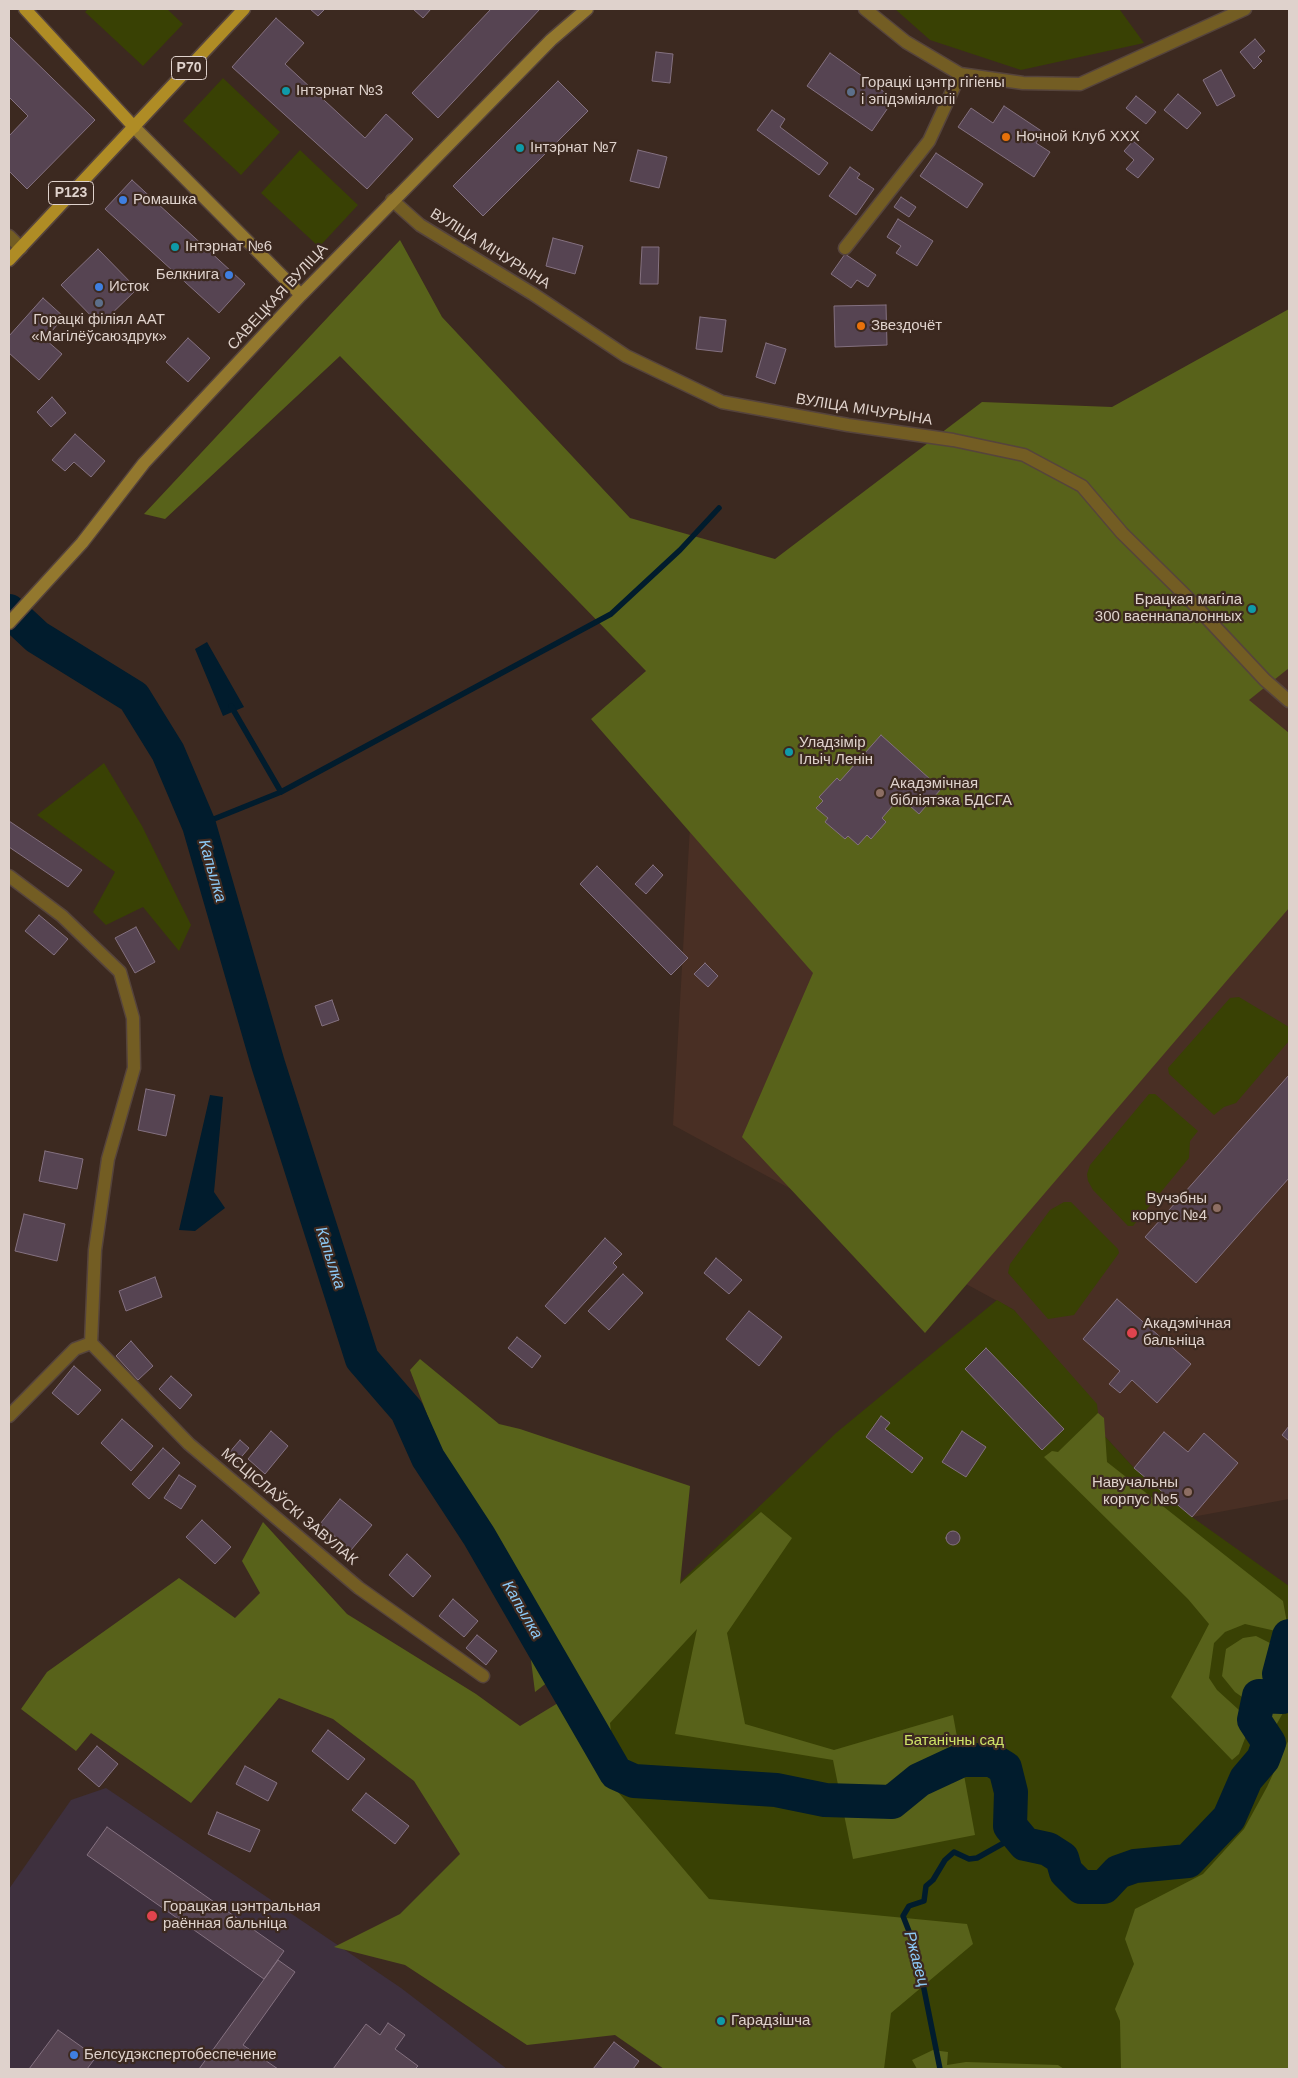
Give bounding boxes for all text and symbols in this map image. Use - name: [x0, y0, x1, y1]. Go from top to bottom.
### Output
- road number: Р70: [172, 56, 206, 80]
- place label: Горацкі цэнтр гігіены і эпідэміялогіі: [861, 74, 1005, 109]
- place label: Інтэрнат №3: [296, 82, 383, 100]
- marker: Інтэрнат №3: [280, 85, 292, 97]
- marker: Горацкі цэнтр гігіены і эпідэміялогіі: [845, 86, 857, 98]
- place label: Ночной Клуб ХХХ: [1016, 128, 1140, 146]
- marker: Ночной Клуб ХХХ: [1000, 131, 1012, 143]
- place label: Інтэрнат №7: [530, 139, 617, 157]
- marker: Інтэрнат №7: [514, 142, 526, 154]
- road number: Р123: [48, 182, 94, 204]
- place label: Ромашка: [133, 191, 197, 209]
- marker: Ромашка: [117, 194, 129, 206]
- street label: ВУЛІЦА МІЧУРЫНА: [427, 205, 553, 293]
- place label: Інтэрнат №6: [185, 238, 272, 256]
- street label: САВЕЦКАЯ ВУЛІЦА: [224, 240, 332, 354]
- marker: Інтэрнат №6: [169, 241, 181, 253]
- place label: Белкнига: [156, 266, 219, 284]
- marker: Белкнига: [223, 269, 235, 281]
- place label: Исток: [109, 278, 149, 296]
- marker: Исток: [93, 281, 105, 293]
- marker: Горацкі філіял ААТ «Магілёўсаюздрук»: [93, 297, 105, 309]
- place label: Горацкі філіял ААТ «Магілёўсаюздрук»: [31, 311, 167, 346]
- place label: Звездочёт: [871, 317, 942, 335]
- marker: Звездочёт: [855, 320, 867, 332]
- street label: ВУЛІЦА МІЧУРЫНА: [794, 390, 934, 430]
- place label: Брацкая магіла 300 ваеннапалонных: [1095, 591, 1242, 626]
- marker: Брацкая магіла 300 ваеннапалонных: [1246, 603, 1258, 615]
- place label: Уладзімір Ільіч Ленін: [799, 734, 873, 769]
- marker: Уладзімір Ільіч Ленін: [783, 746, 795, 758]
- place label: Акадэмічная бібліятэка БДСГА: [890, 775, 1012, 810]
- marker: Акадэмічная бібліятэка БДСГА: [874, 787, 886, 799]
- water label: Капылка: [194, 837, 230, 905]
- place label: Вучэбны корпус №4: [1132, 1190, 1207, 1225]
- marker: Вучэбны корпус №4: [1211, 1202, 1223, 1214]
- water label: Капылка: [311, 1225, 349, 1291]
- place label: Акадэмічная бальніца: [1143, 1315, 1231, 1350]
- marker: Акадэмічная бальніца: [1125, 1326, 1139, 1340]
- street label: МСЦІСЛАЎСКІ ЗАВУЛАК: [217, 1445, 361, 1569]
- place label: Навучальны корпус №5: [1092, 1474, 1178, 1509]
- marker: Навучальны корпус №5: [1182, 1486, 1194, 1498]
- water label: Капылка: [498, 1577, 546, 1643]
- park label: Батанічны сад: [904, 1732, 1004, 1750]
- place label: Горацкая цэнтральная раённая бальніца: [163, 1898, 321, 1933]
- marker: Горацкая цэнтральная раённая бальніца: [145, 1909, 159, 1923]
- water label: Ржавец: [899, 1929, 933, 1989]
- place label: Гарадзішча: [731, 2012, 810, 2030]
- marker: Гарадзішча: [715, 2015, 727, 2027]
- place label: Белсудэкспертобеспечение: [84, 2046, 277, 2064]
- marker: Белсудэкспертобеспечение: [68, 2049, 80, 2061]

